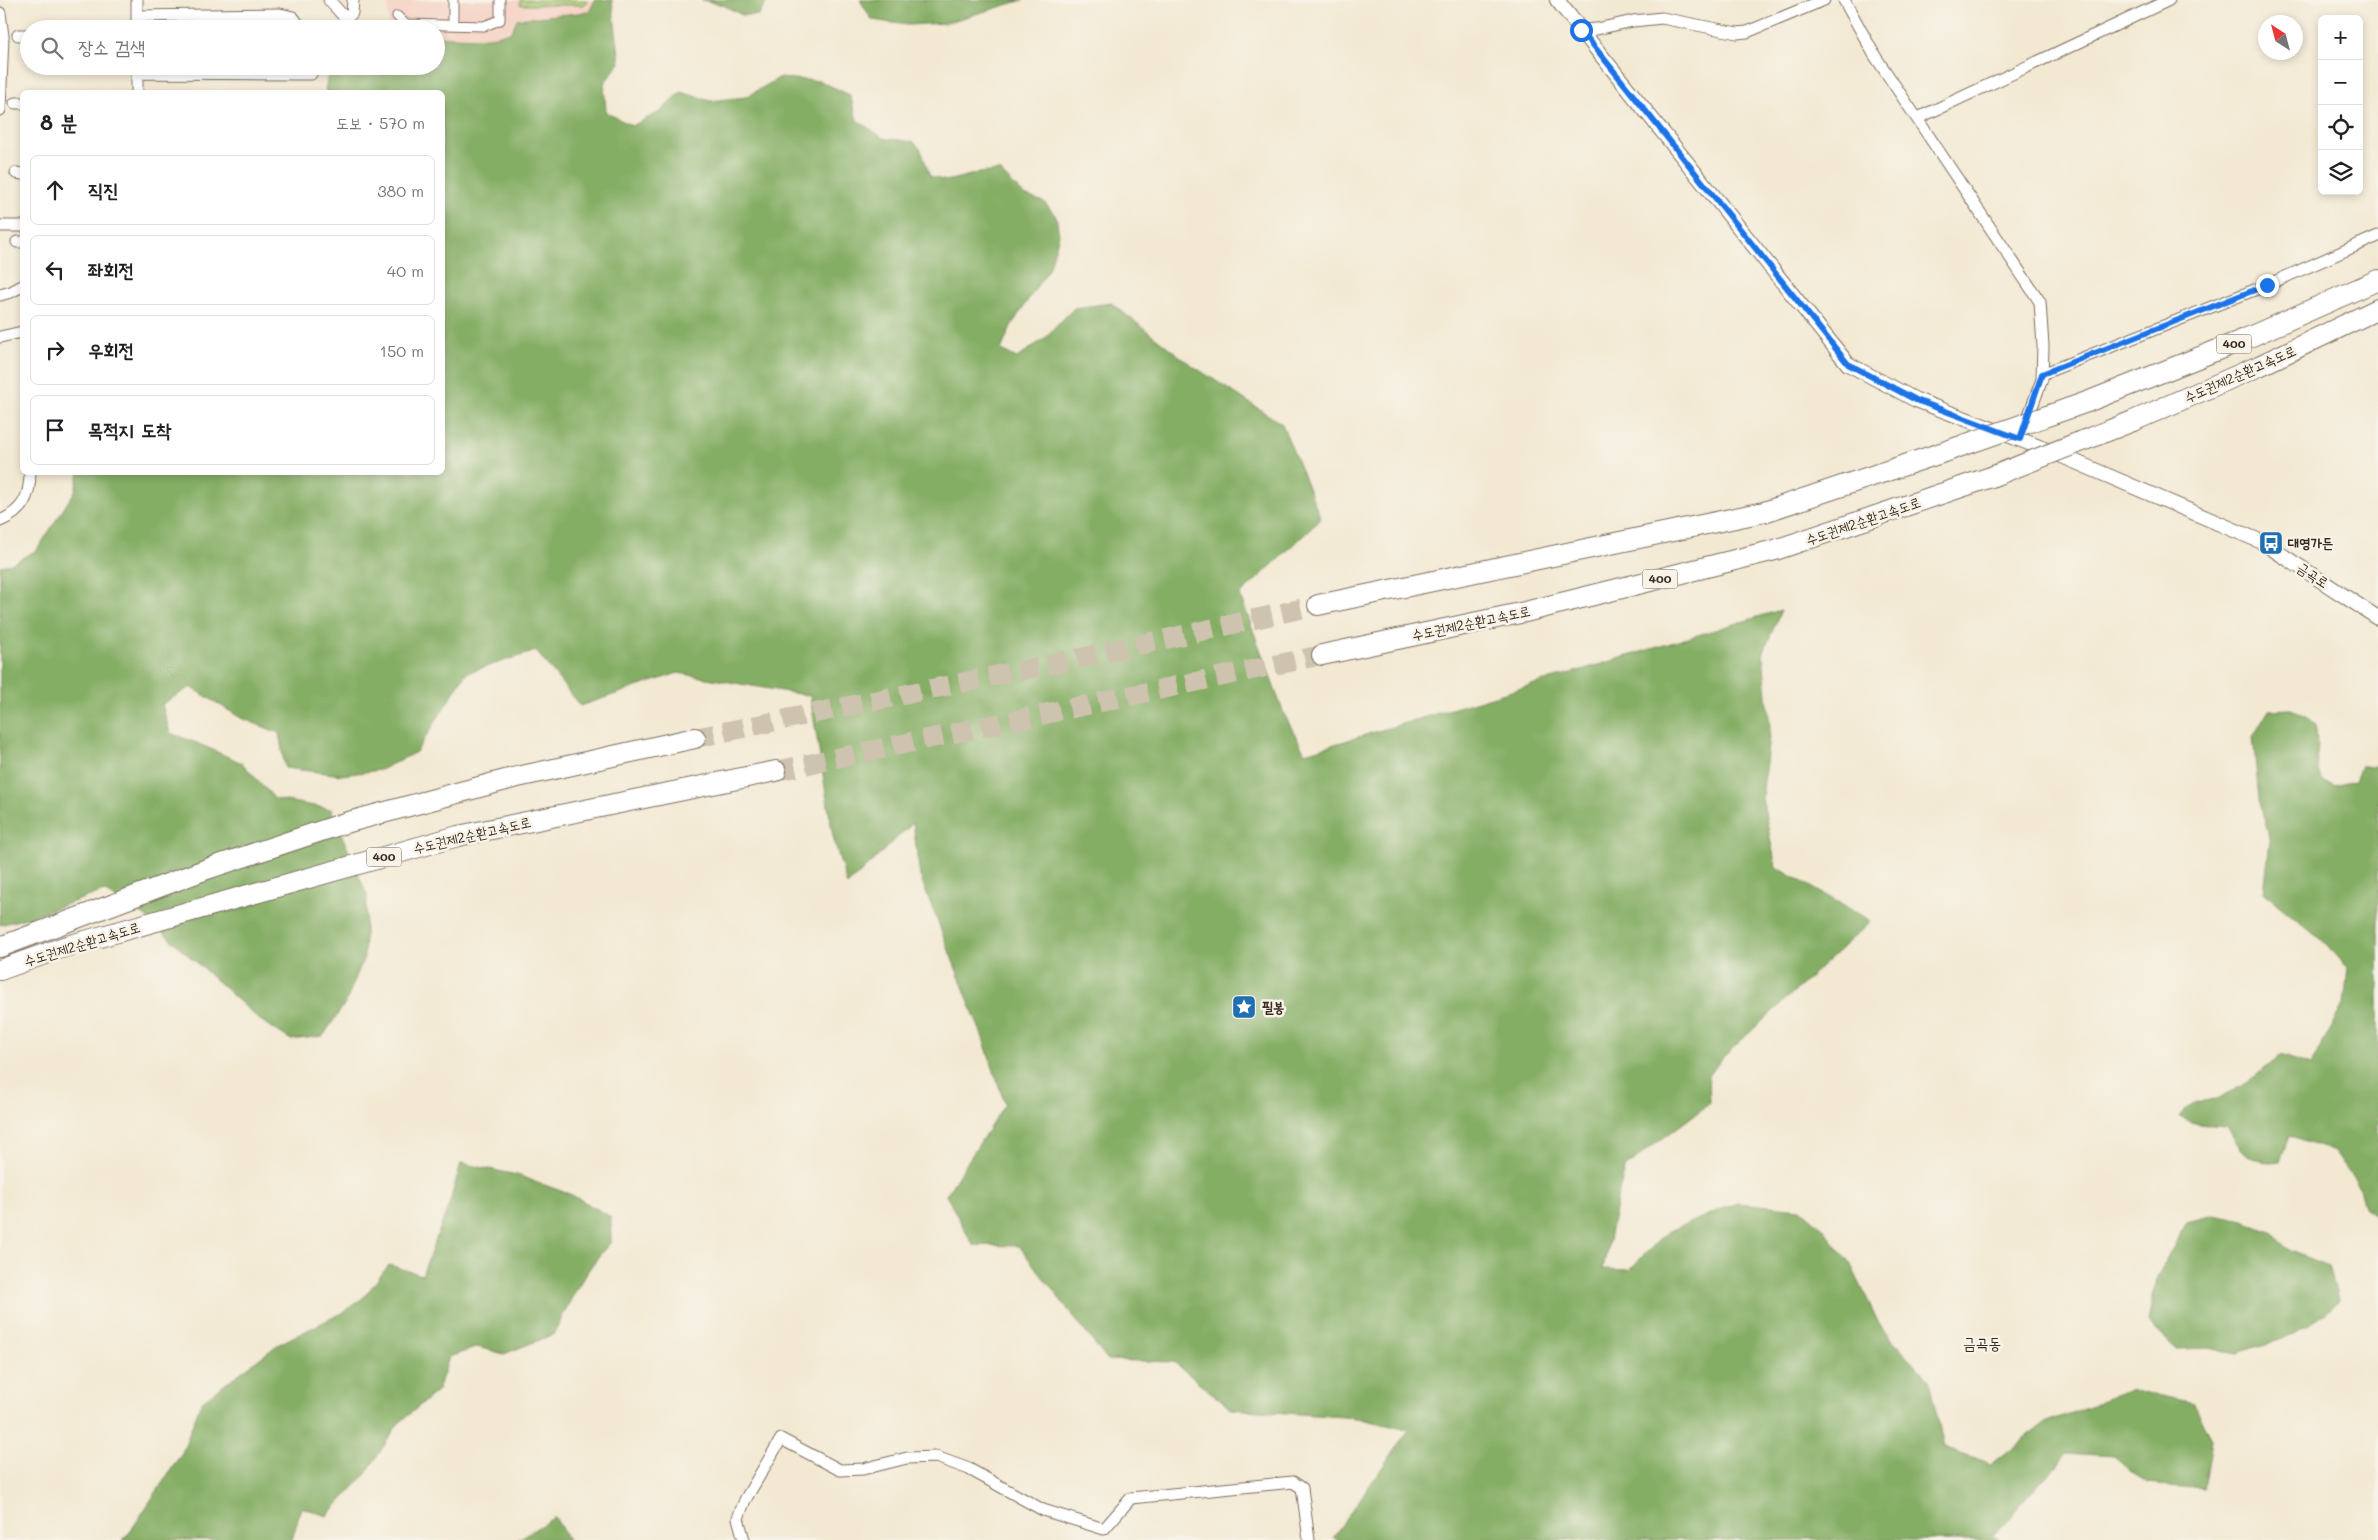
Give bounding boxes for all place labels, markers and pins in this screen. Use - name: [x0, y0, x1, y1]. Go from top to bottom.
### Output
- bus stop icon: 대영가든: [2258, 530, 2284, 556]
- place label: 대영가든: [2287, 533, 2334, 552]
- place icon: 필봉: [1231, 994, 1257, 1020]
- place label: 필봉: [1262, 997, 1285, 1016]

